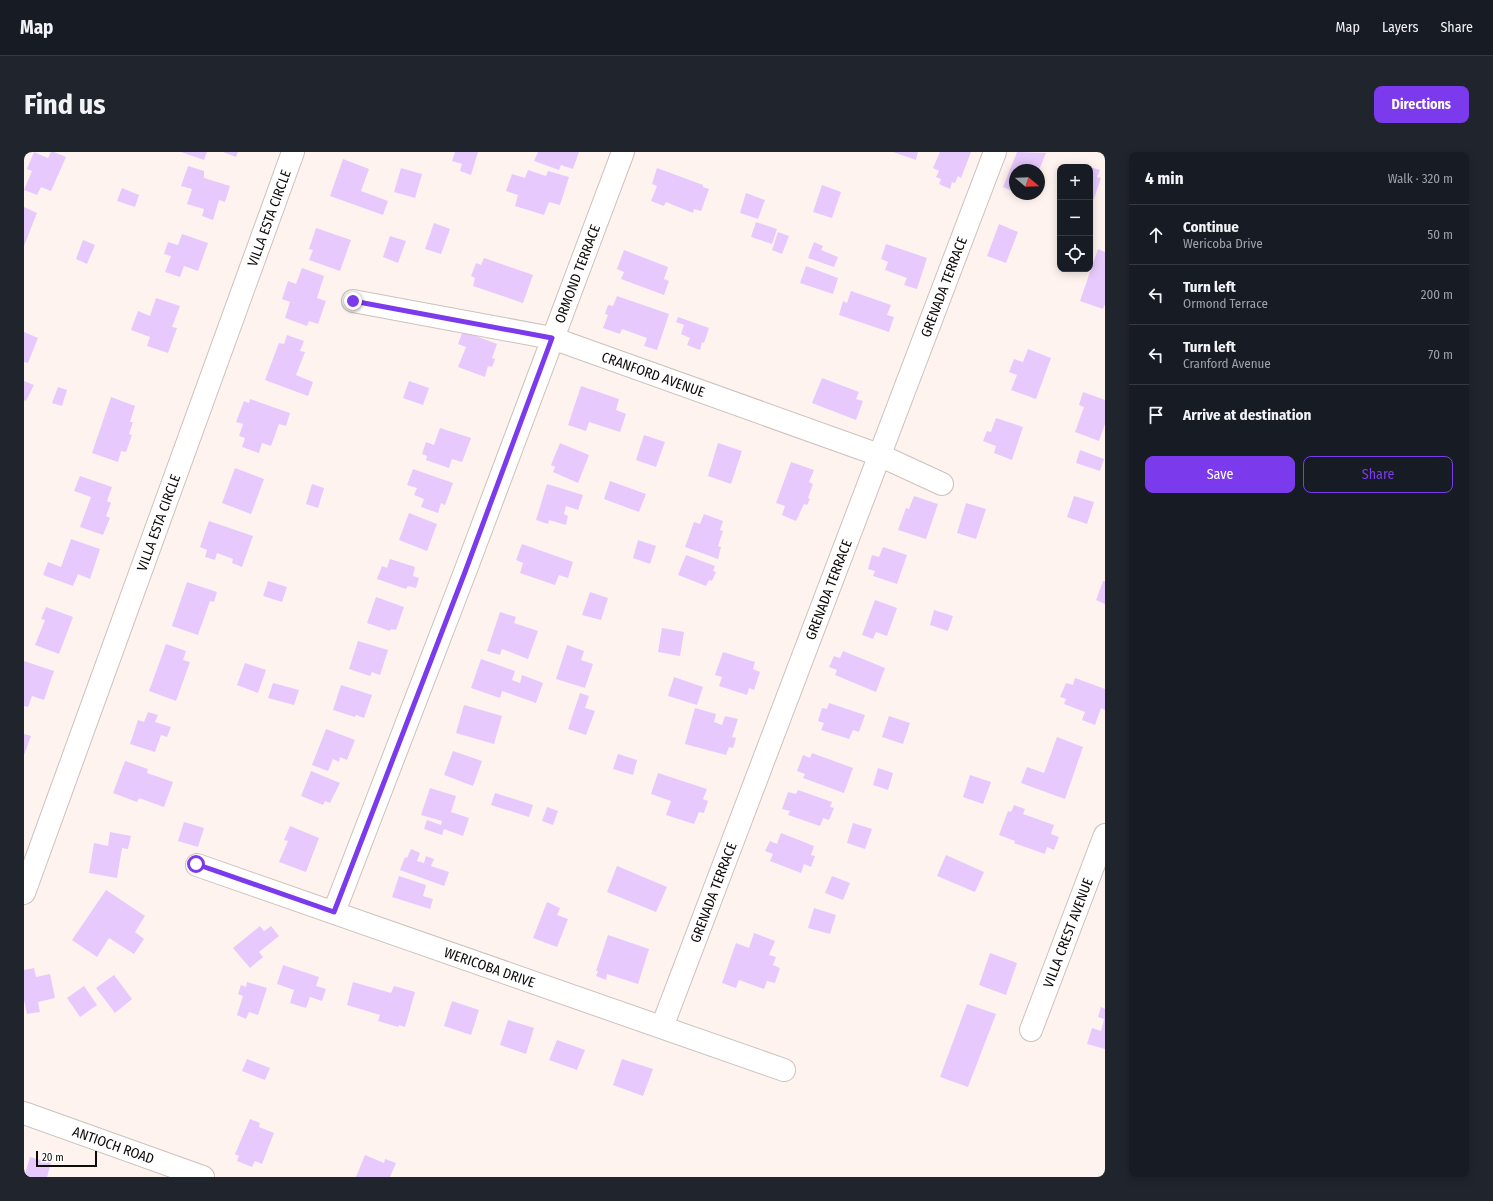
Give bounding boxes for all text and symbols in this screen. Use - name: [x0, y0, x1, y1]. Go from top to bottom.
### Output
- text: Map: [20, 16, 53, 39]
- text: Map: [1336, 19, 1360, 36]
- text: Layers: [1382, 19, 1418, 36]
- text: Share: [1440, 19, 1473, 36]
- button: Directions: [1374, 86, 1469, 123]
- text: Find us: [24, 88, 106, 121]
- north arrow: [1009, 164, 1045, 200]
- map controls: [1057, 164, 1093, 272]
- button: +: [1057, 164, 1093, 200]
- street label: VILLA ESTA CIRCLE: [244, 167, 294, 269]
- text: 4 min: [1145, 168, 1184, 189]
- text: Walk · 320 m: [1388, 171, 1453, 186]
- button: −: [1057, 200, 1093, 236]
- text: Continue: [1183, 218, 1239, 236]
- street label: ORMOND TERRACE: [551, 222, 604, 326]
- icon: ahead: [1145, 224, 1167, 246]
- text: 50 m: [1427, 227, 1453, 242]
- street label: GRENADA TERRACE: [917, 234, 971, 339]
- button: locate: [1057, 236, 1093, 272]
- text: Wericoba Drive: [1183, 236, 1263, 251]
- text: Turn left: [1183, 278, 1236, 296]
- icon: left: [1145, 284, 1167, 306]
- text: 200 m: [1421, 287, 1453, 302]
- route end: [344, 292, 362, 310]
- text: Ormond Terrace: [1183, 296, 1268, 311]
- text: Turn left: [1183, 338, 1236, 356]
- icon: left: [1145, 344, 1167, 366]
- text: 70 m: [1428, 347, 1453, 362]
- street label: CRANFORD AVENUE: [599, 348, 708, 401]
- text: Cranford Avenue: [1183, 356, 1271, 371]
- icon: arrive: [1145, 404, 1167, 426]
- text: Arrive at destination: [1183, 406, 1311, 424]
- button: Save: [1145, 456, 1295, 493]
- button: Share: [1303, 456, 1453, 493]
- street label: VILLA ESTA CIRCLE: [133, 472, 184, 573]
- street label: GRENADA TERRACE: [802, 537, 855, 642]
- street label: GRENADA TERRACE: [686, 839, 740, 945]
- route start: [187, 855, 205, 873]
- street label: VILLA CREST AVENUE: [1039, 875, 1097, 990]
- street label: WERICOBA DRIVE: [442, 943, 538, 991]
- street label: ANTIOCH ROAD: [70, 1123, 157, 1167]
- scale bar: [36, 1149, 97, 1168]
- text: 20 m: [42, 1151, 64, 1164]

